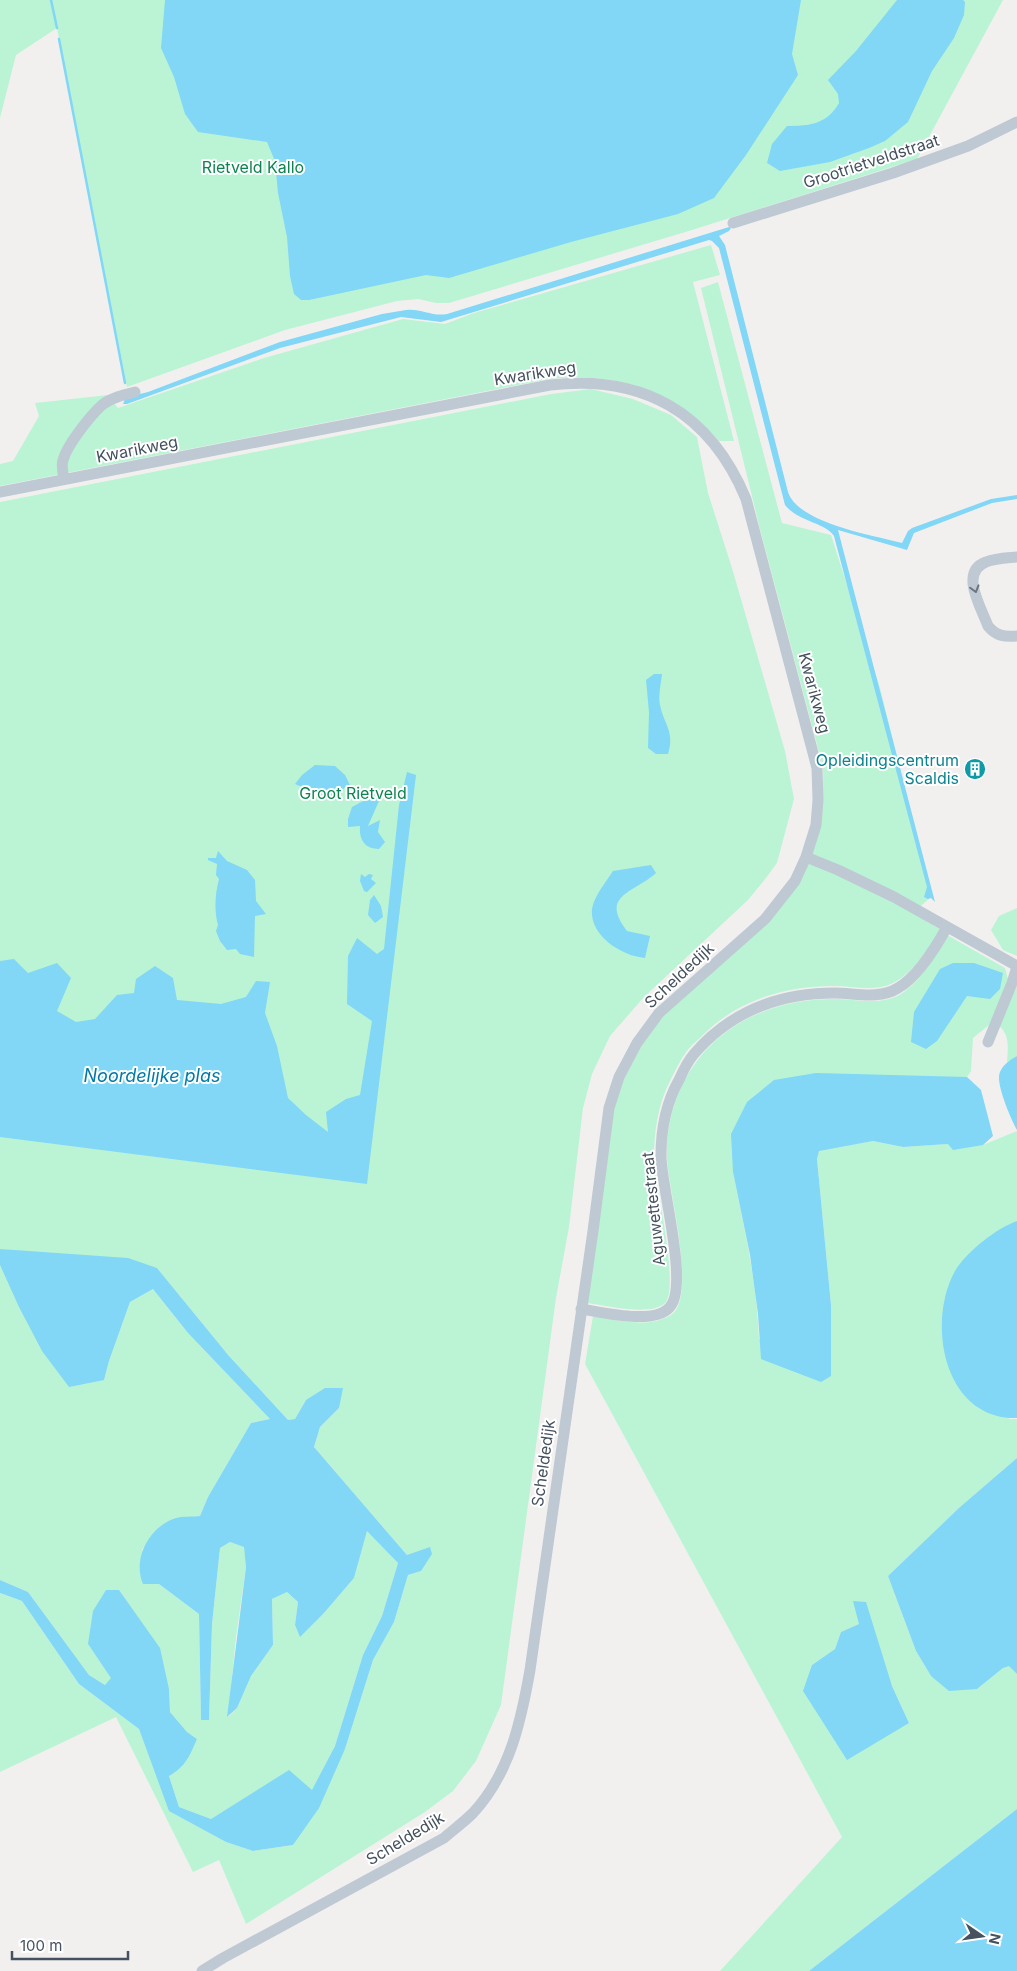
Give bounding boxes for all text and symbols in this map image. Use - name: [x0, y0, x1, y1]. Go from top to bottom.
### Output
- street label: Grootrietveldstraat: [801, 130, 941, 192]
- park label: Rietveld Kallo: [202, 157, 304, 177]
- street label: Kwarikweg: [493, 357, 577, 389]
- street label: Kwarikweg: [95, 431, 179, 467]
- one-way arrow: [969, 585, 979, 593]
- street label: Kwarikweg: [795, 650, 835, 736]
- place label: Opleidingscentrum Scaldis: [816, 750, 959, 788]
- building icon: Opleidingscentrum Scaldis: [963, 757, 987, 781]
- park label: Groot Rietveld: [299, 783, 407, 803]
- street label: Scheldedijk: [640, 938, 718, 1012]
- water label: Noordelijke plas: [84, 1065, 220, 1086]
- street label: Aguwettestraat: [637, 1151, 669, 1267]
- street label: Scheldedijk: [527, 1418, 559, 1508]
- street label: Scheldedijk: [362, 1807, 448, 1869]
- north arrow: [957, 1911, 1007, 1961]
- scale bar: [12, 1928, 129, 1960]
- text: N: [986, 1932, 1005, 1946]
- text: 100 m: [20, 1936, 62, 1955]

